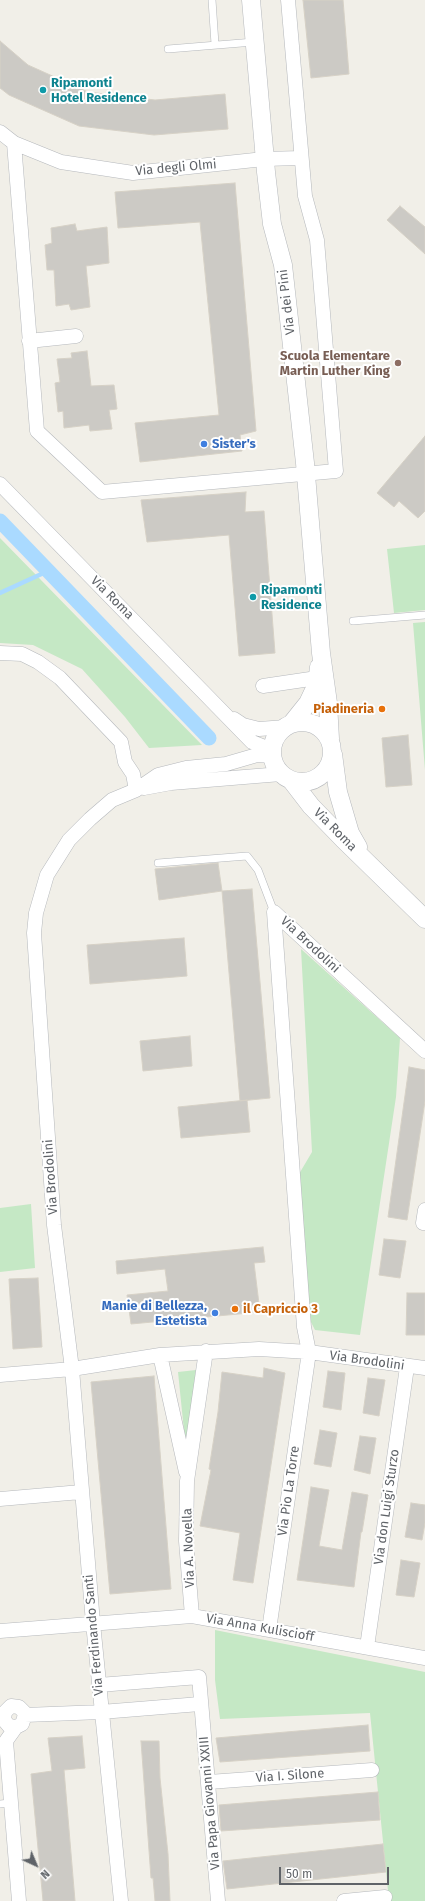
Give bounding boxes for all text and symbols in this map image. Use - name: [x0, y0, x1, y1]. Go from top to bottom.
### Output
- place label: Ripamonti Hotel Residence: [51, 75, 147, 106]
- marker: Ripamonti Hotel Residence: [38, 85, 48, 95]
- street label: Via degli Olmi: [135, 157, 217, 179]
- street label: Via dei Pini: [275, 268, 299, 336]
- place label: Scuola Elementare Martin Luther King: [280, 348, 390, 379]
- marker: Scuola Elementare Martin Luther King: [393, 358, 403, 368]
- place label: Sister's: [212, 436, 256, 452]
- marker: Sister's: [199, 439, 209, 449]
- street label: Via Roma: [87, 573, 137, 623]
- place label: Ripamonti Residence: [261, 582, 322, 613]
- marker: Ripamonti Residence: [248, 592, 258, 602]
- place label: Piadineria: [313, 701, 374, 717]
- marker: Piadineria: [377, 704, 387, 714]
- street label: Via Roma: [310, 805, 360, 855]
- street label: Via Brodolini: [277, 913, 343, 977]
- street label: Via Brodolini: [41, 1139, 61, 1215]
- place label: Manie di Bellezza, Estetista: [102, 1298, 207, 1329]
- place label: il Capriccio 3: [243, 1301, 318, 1317]
- marker: il Capriccio 3: [230, 1304, 240, 1314]
- marker: Manie di Bellezza, Estetista: [210, 1308, 220, 1318]
- street label: Via Brodolini: [328, 1348, 406, 1374]
- street label: Via Pio La Torre: [275, 1445, 303, 1537]
- street label: Via don Luigi Sturzo: [371, 1448, 403, 1566]
- street label: Via A. Novella: [180, 1508, 198, 1588]
- street label: Via Ferdinando Santi: [81, 1574, 107, 1696]
- street label: Via Anna Kuliscioff: [205, 1611, 315, 1645]
- street label: Via Papa Giovanni XXIII: [196, 1736, 224, 1870]
- street label: Via I. Silone: [255, 1766, 325, 1786]
- north arrow: [16, 1845, 56, 1885]
- scale bar: [281, 1859, 391, 1885]
- text: N: [38, 1867, 52, 1881]
- text: 50 m: [286, 1867, 312, 1881]

